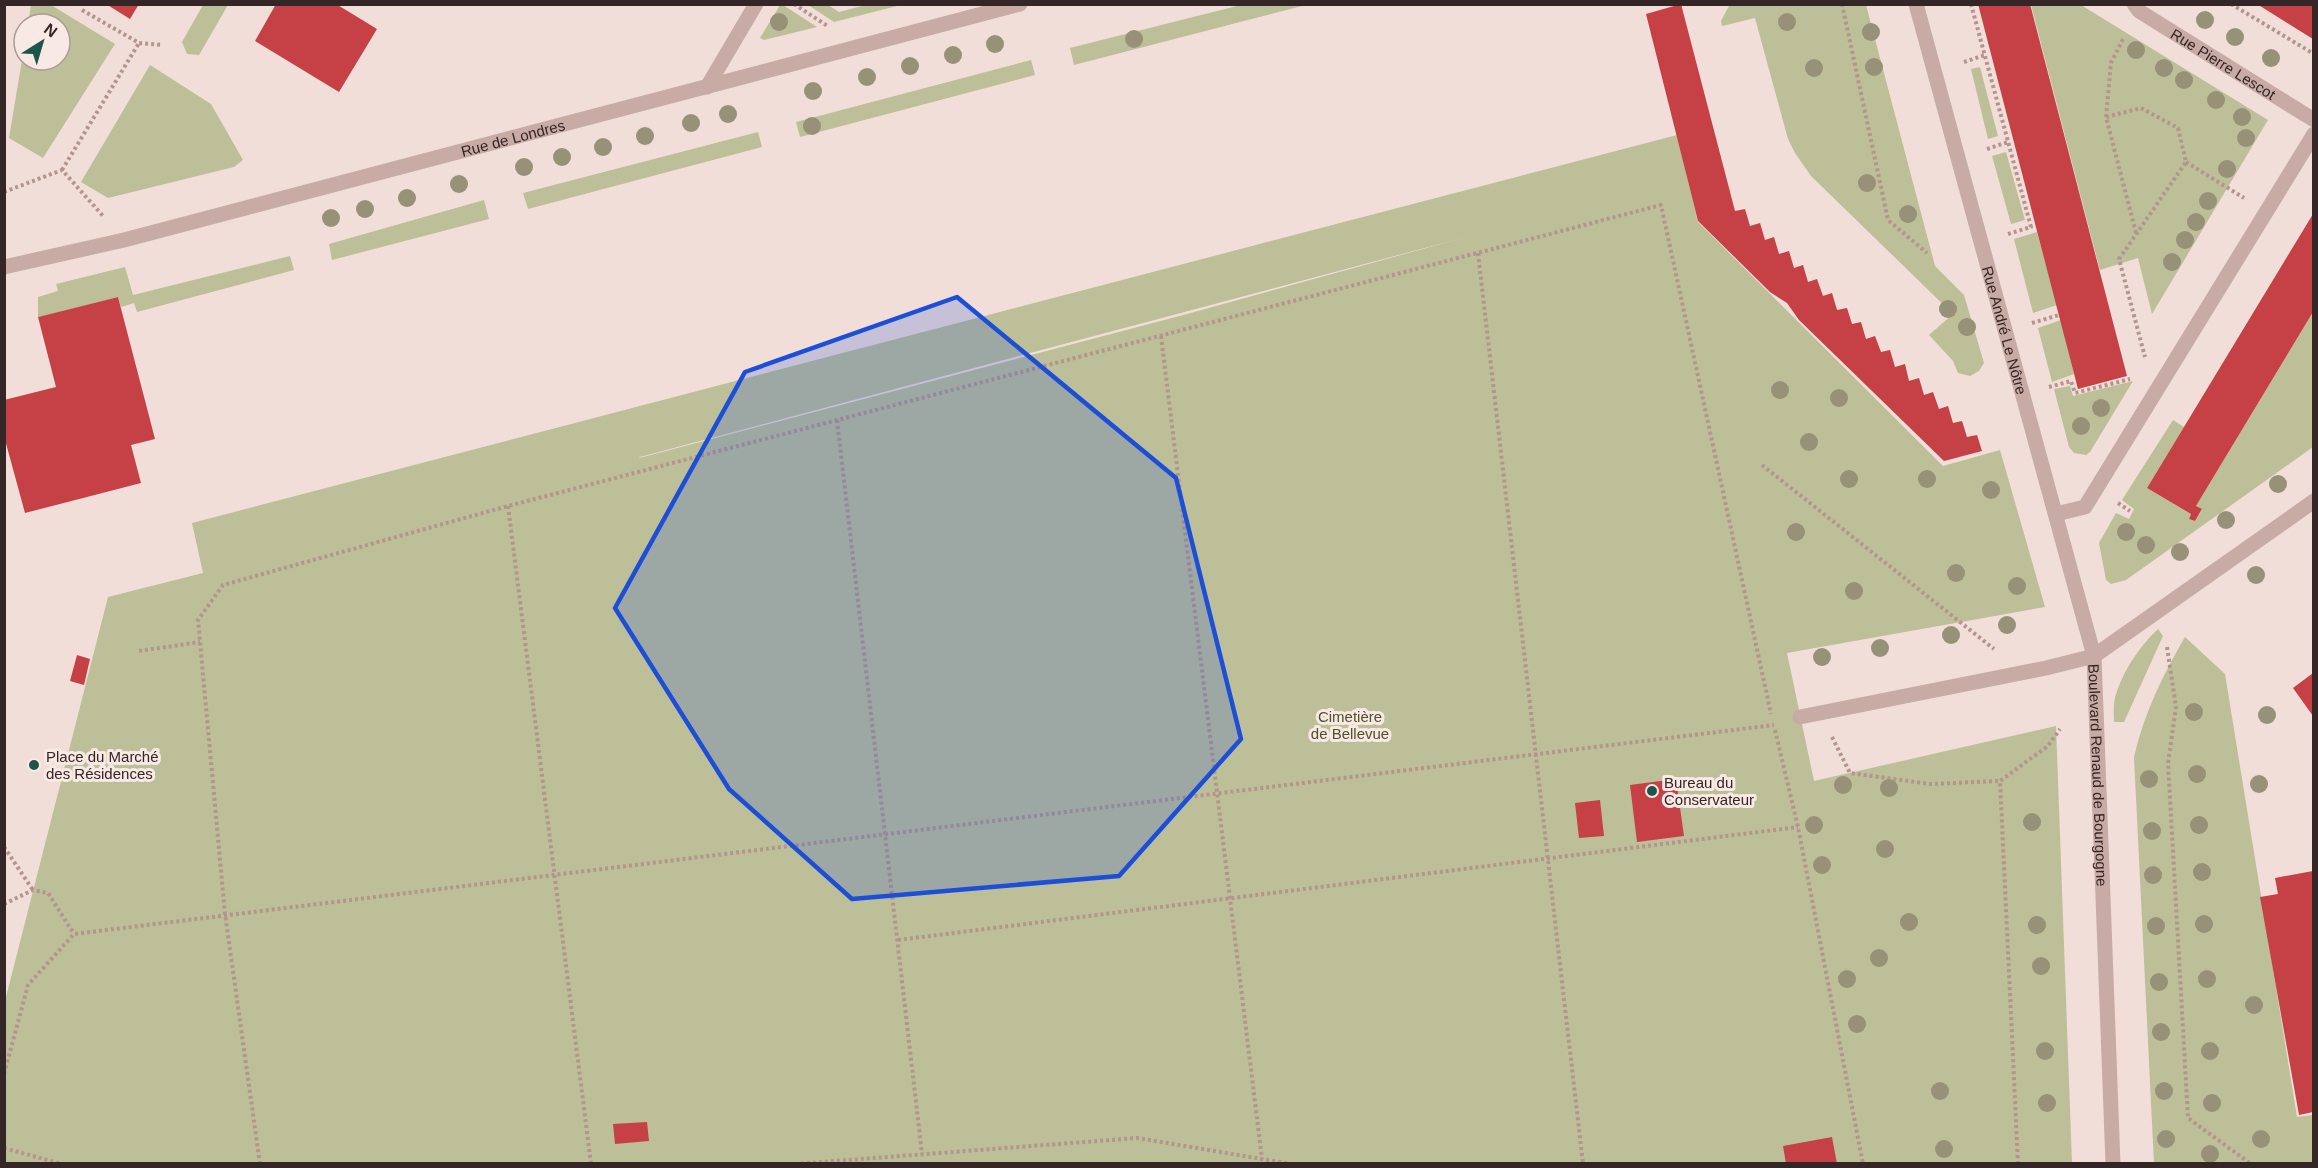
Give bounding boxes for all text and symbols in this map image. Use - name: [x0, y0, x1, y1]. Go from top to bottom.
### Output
- north arrow: [12, 12, 72, 72]
- text: N: [41, 20, 60, 41]
- street label: Rue Pierre Lescot: [2168, 25, 2280, 103]
- street label: Rue de Londres: [459, 116, 567, 159]
- street label: Rue André Le Nôtre: [1979, 264, 2031, 396]
- street label: Boulevard Renaud de Bourgogne: [2086, 663, 2111, 887]
- park label: Cimetière de Bellevue: [1311, 708, 1389, 742]
- place label: Place du Marché des Résidences: [46, 748, 159, 782]
- marker: Place du Marché des Résidences: [27, 758, 41, 772]
- place label: Bureau du Conservateur: [1664, 774, 1754, 808]
- marker: Bureau du Conservateur: [1645, 784, 1659, 798]

